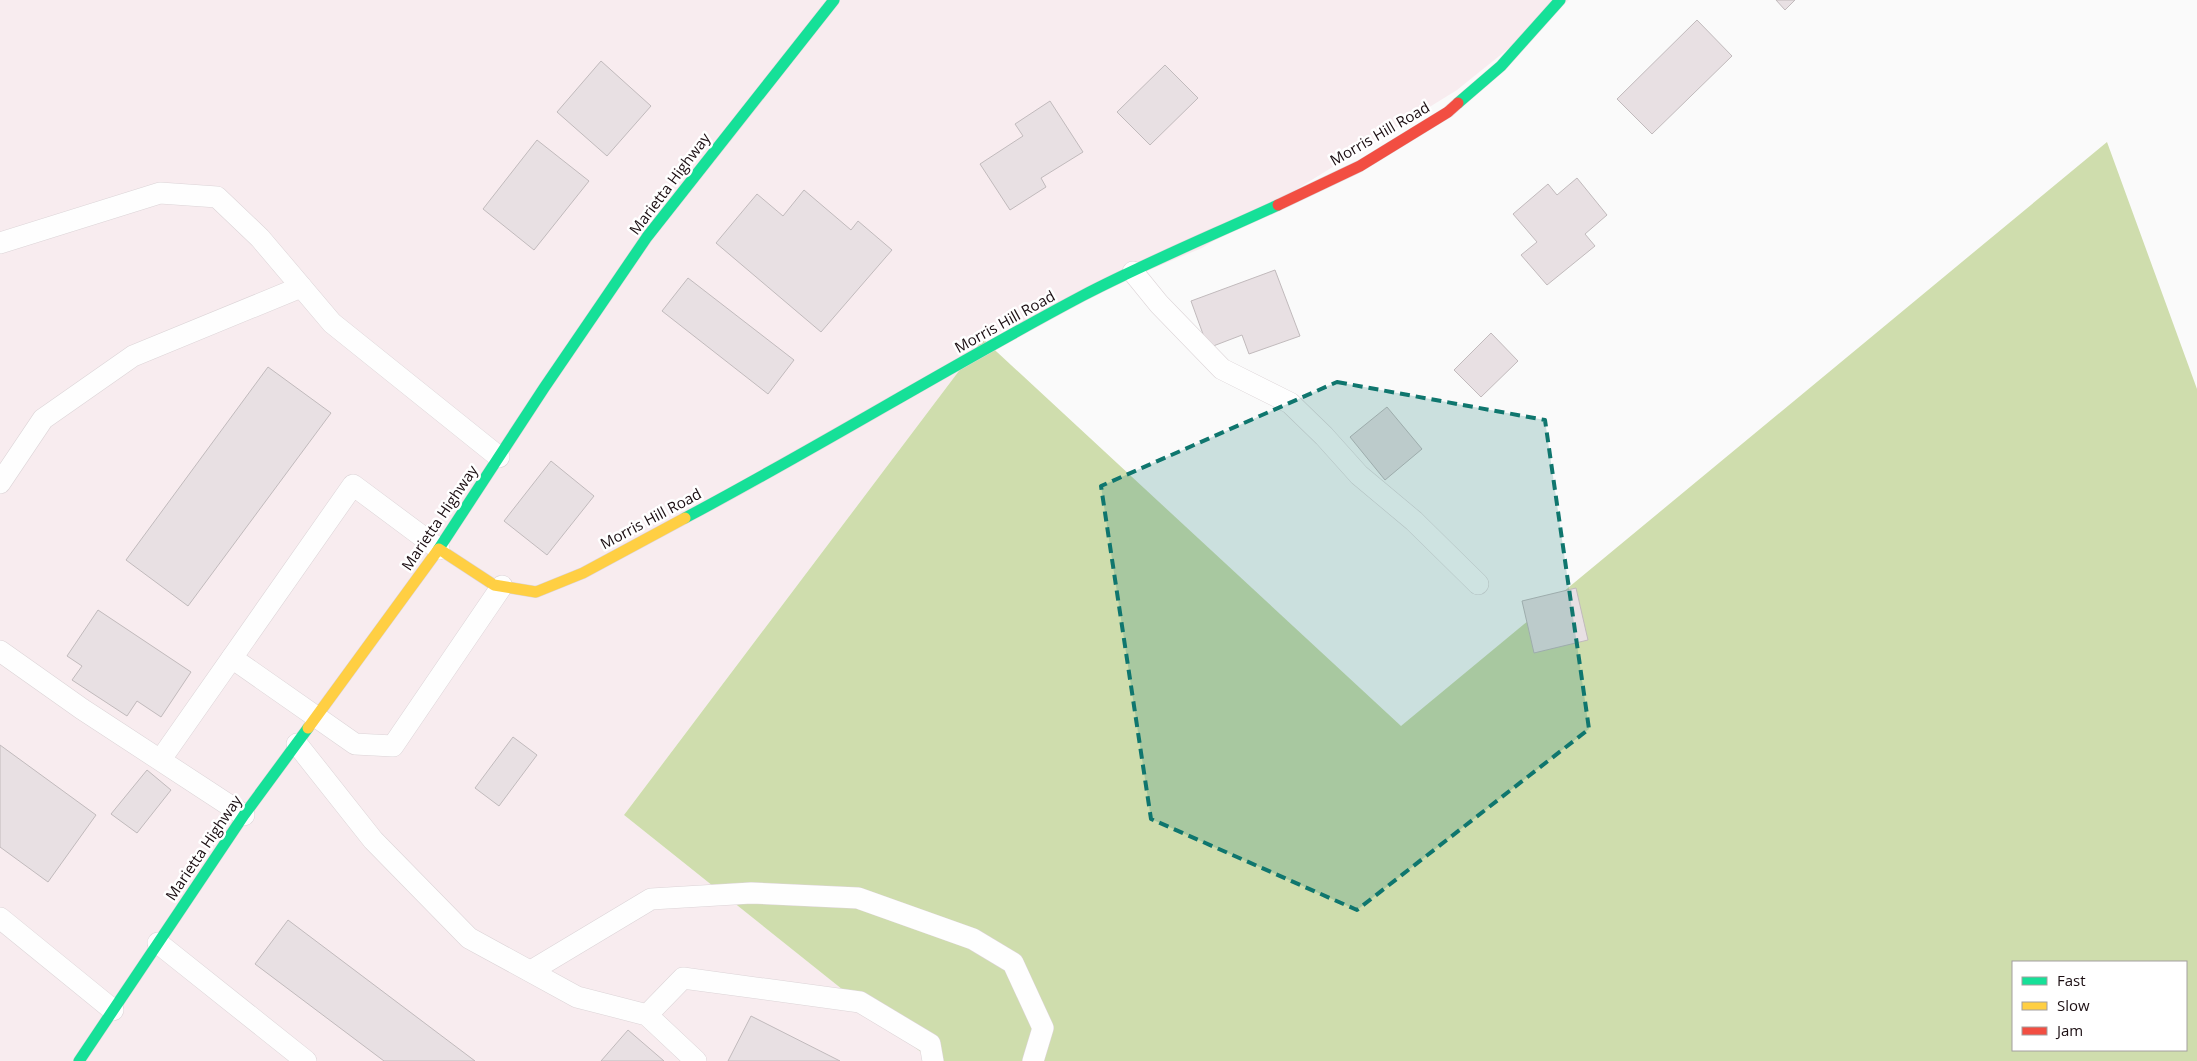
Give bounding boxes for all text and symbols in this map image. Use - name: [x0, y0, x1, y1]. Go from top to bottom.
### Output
- street label: Morris Hill Road: [1326, 97, 1433, 170]
- street label: Marietta Highway: [624, 128, 714, 238]
- street label: Morris Hill Road: [951, 285, 1058, 357]
- street label: Marietta Highway: [397, 461, 482, 574]
- street label: Morris Hill Road: [597, 483, 705, 553]
- street label: Marietta Highway: [161, 791, 246, 904]
- legend: [2012, 961, 2187, 1051]
- text: Fast: [2057, 970, 2086, 990]
- text: Slow: [2057, 995, 2090, 1015]
- text: Jam: [2055, 1020, 2083, 1040]

